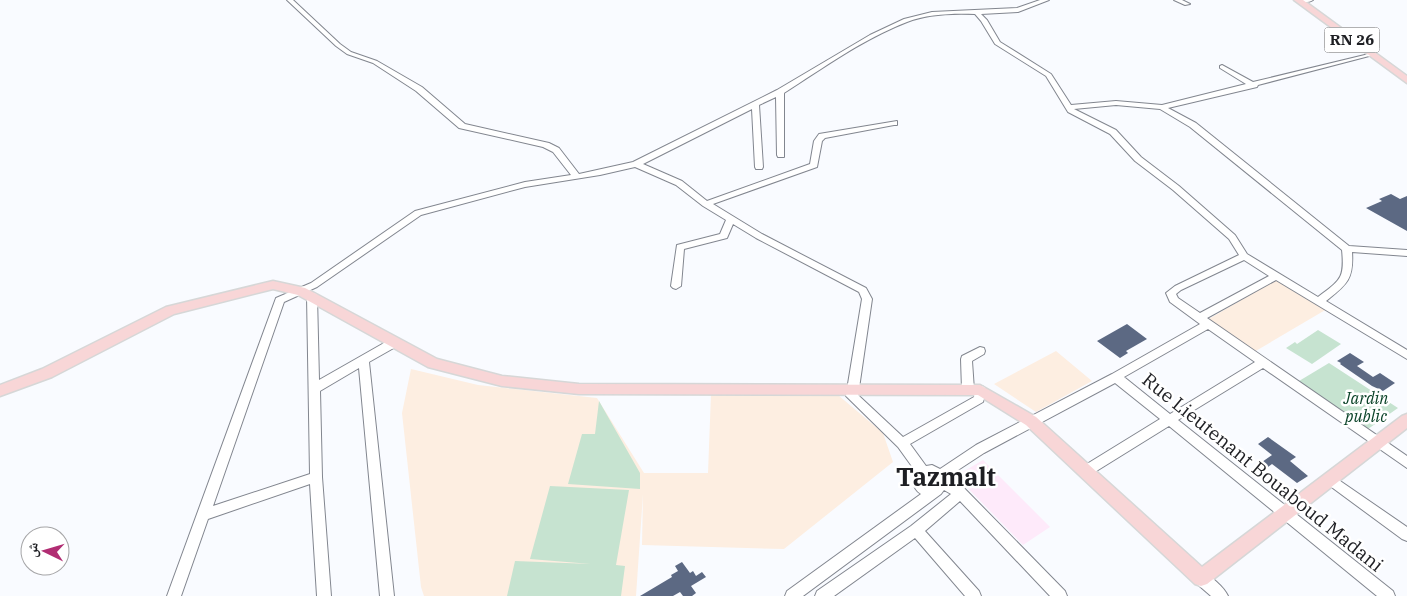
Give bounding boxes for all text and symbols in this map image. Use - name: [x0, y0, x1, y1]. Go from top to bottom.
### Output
- road number: RN 26: [1324, 28, 1380, 52]
- street label: Rue Lieutenant Bouaboud Madani: [1138, 367, 1388, 577]
- park label: Jardin public: [1343, 388, 1388, 426]
- district label: Tazmalt: [896, 460, 996, 493]
- north arrow: [20, 526, 70, 576]
- text: ش: [22, 542, 42, 558]

